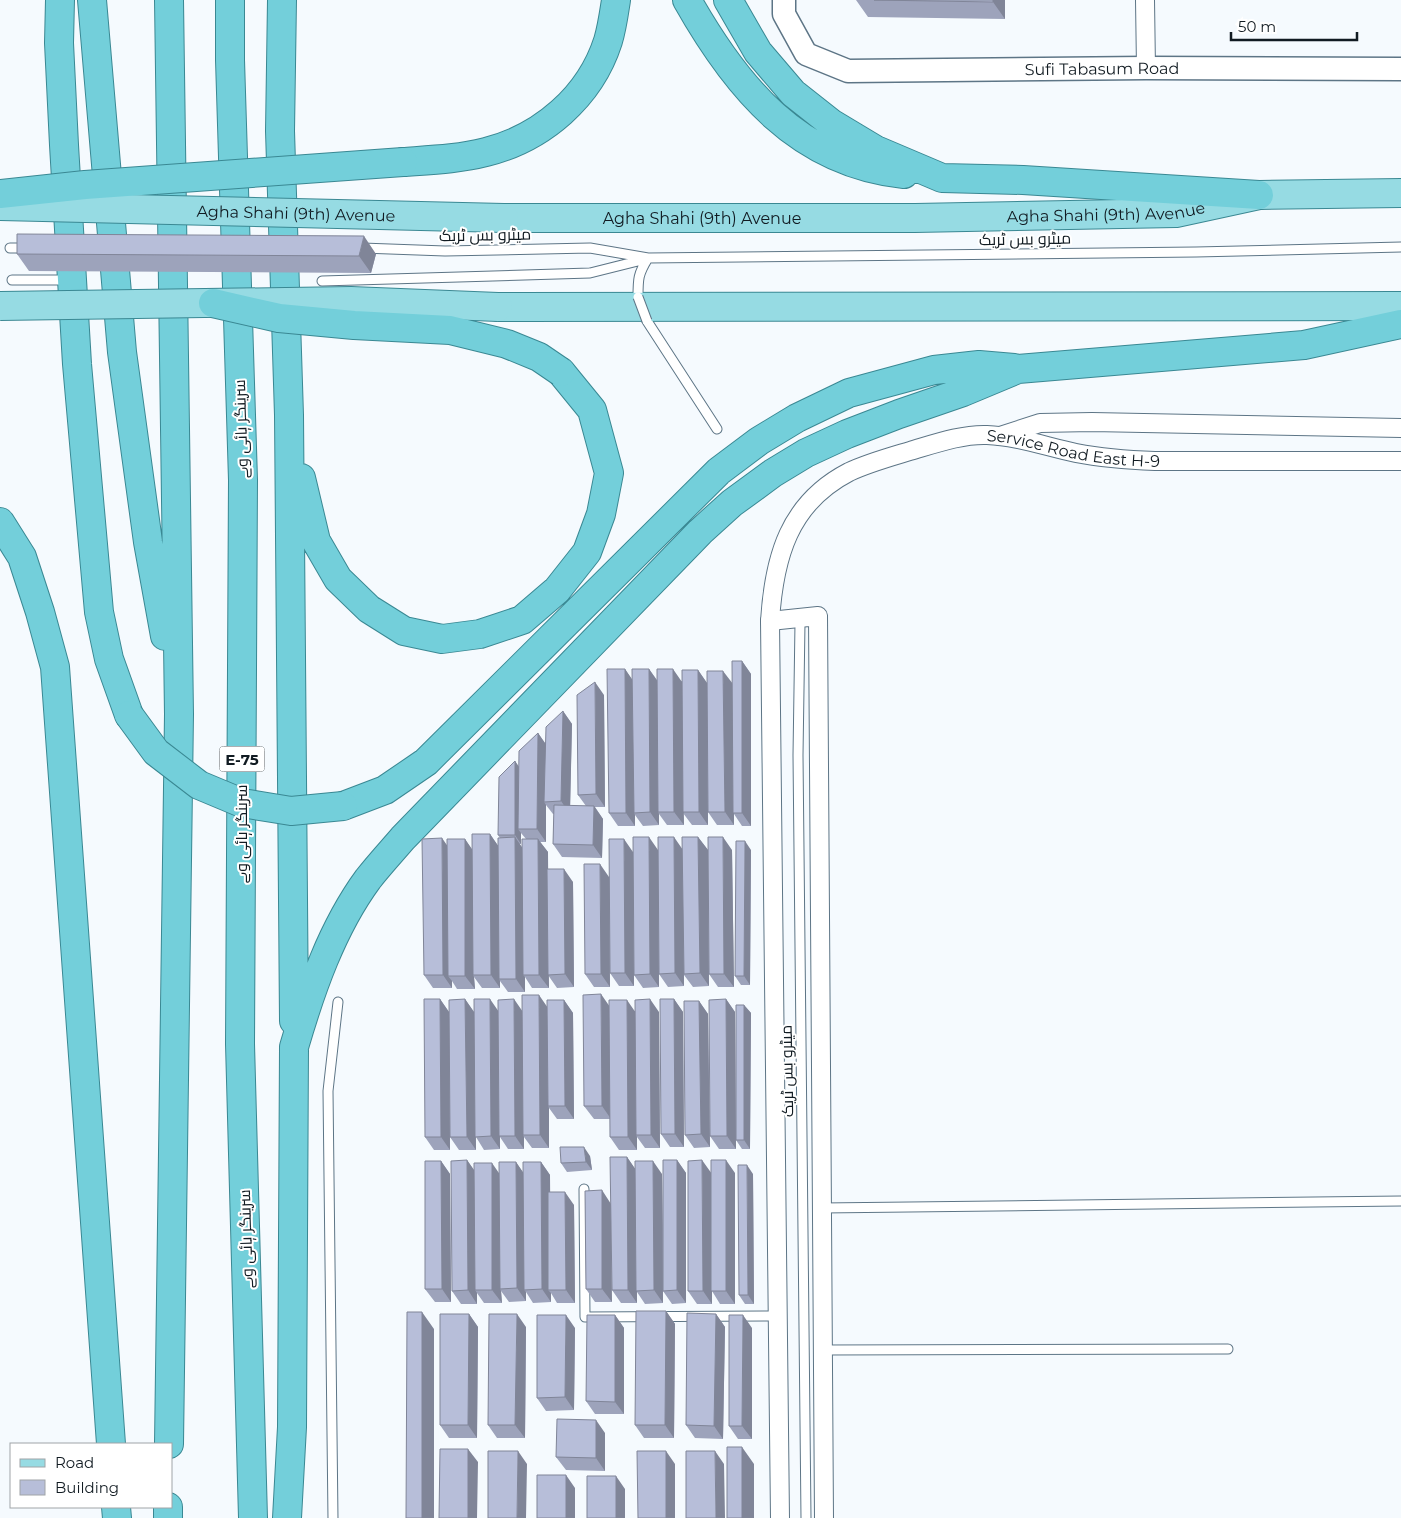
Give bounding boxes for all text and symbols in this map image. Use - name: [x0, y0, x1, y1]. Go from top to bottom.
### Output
- scale bar: [1231, 10, 1357, 42]
- text: 50 m: [1238, 17, 1276, 36]
- street label: Sufi Tabasum Road: [1025, 58, 1179, 79]
- street label: Agha Shahi (9th) Avenue: [1006, 198, 1207, 226]
- street label: Agha Shahi (9th) Avenue: [196, 201, 395, 225]
- street label: Agha Shahi (9th) Avenue: [603, 209, 801, 228]
- street label: میٹرو بس ٹریک: [439, 225, 531, 246]
- street label: میٹرو بس ٹریک: [979, 229, 1071, 250]
- street label: سرینگر ہائی وے: [230, 379, 253, 479]
- street label: Service Road East H-9: [986, 425, 1160, 471]
- road number: E-75: [220, 746, 264, 772]
- street label: سرینگر ہائی وے: [232, 784, 252, 884]
- street label: میٹرو بس ٹریک: [777, 1025, 798, 1117]
- street label: سرینگر ہائی وے: [235, 1189, 258, 1289]
- legend: [10, 1443, 172, 1508]
- text: Road: [55, 1453, 94, 1472]
- text: Building: [55, 1478, 119, 1497]

